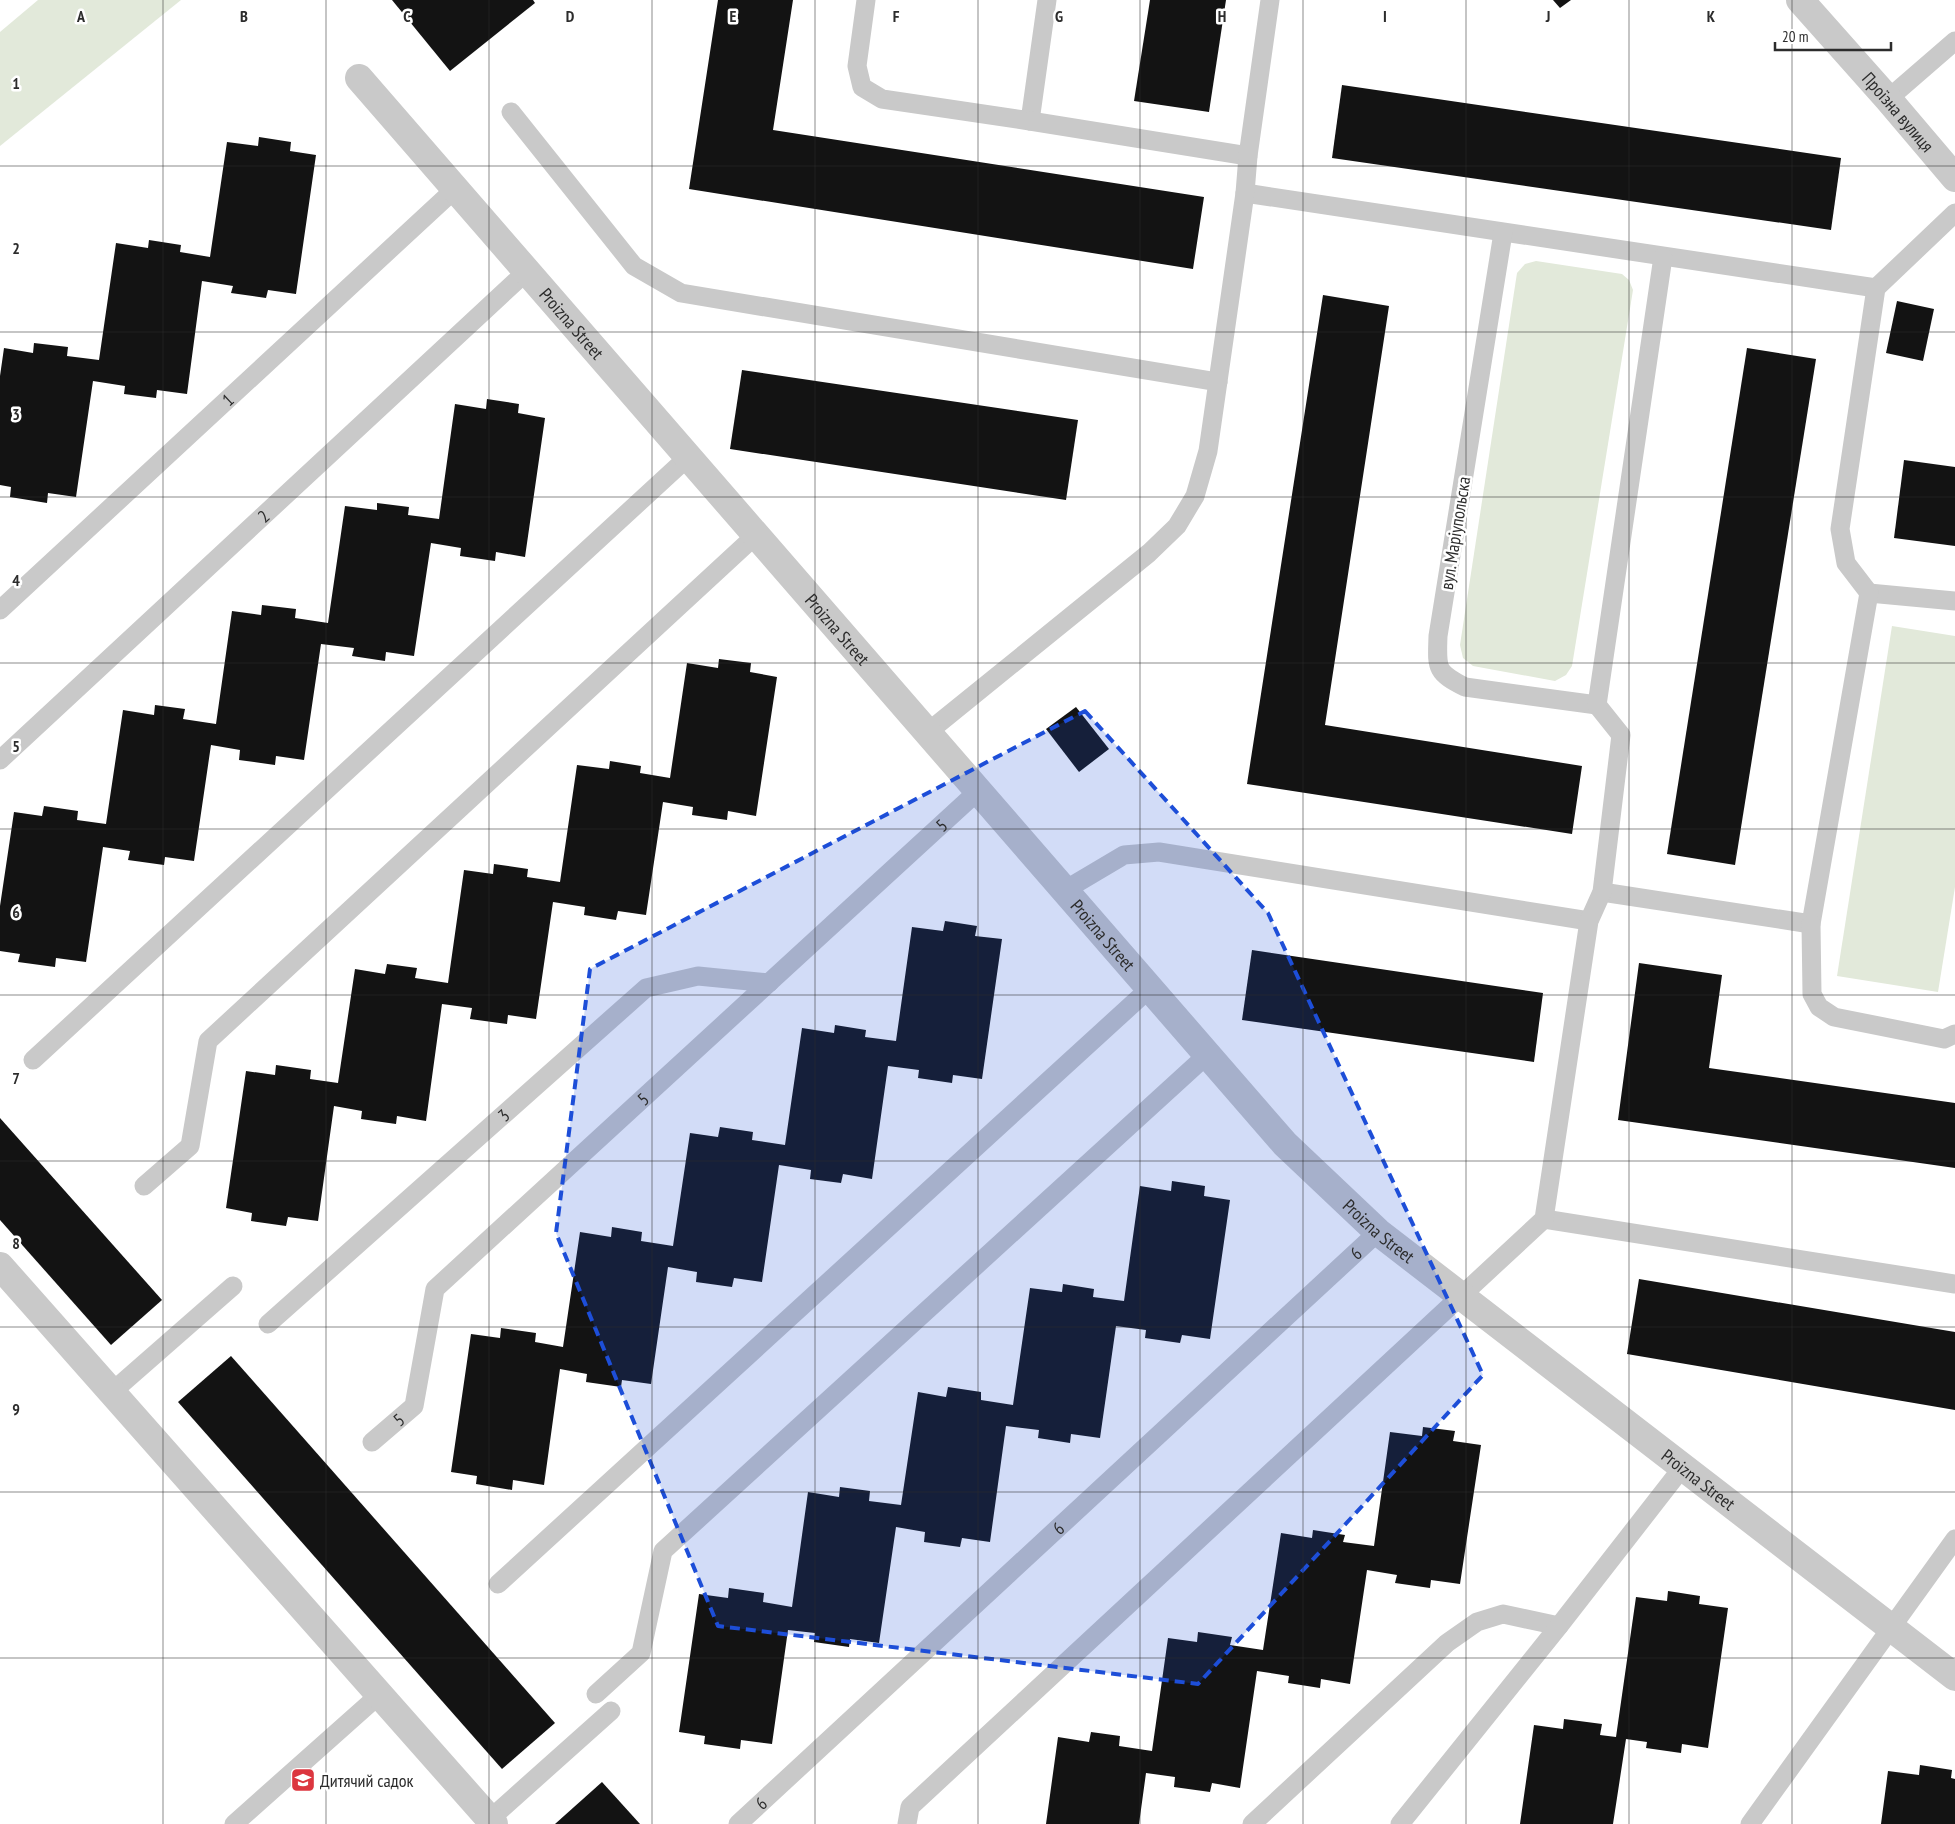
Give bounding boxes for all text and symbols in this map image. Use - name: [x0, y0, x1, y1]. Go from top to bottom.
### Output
- text: A: [76, 6, 86, 26]
- text: B: [240, 6, 248, 26]
- text: C: [403, 6, 411, 26]
- text: D: [566, 6, 575, 26]
- text: E: [730, 6, 737, 26]
- text: F: [893, 6, 900, 26]
- text: G: [1055, 6, 1063, 26]
- text: H: [1218, 6, 1226, 26]
- text: I: [1383, 6, 1387, 26]
- text: J: [1545, 6, 1550, 26]
- text: K: [1707, 6, 1716, 26]
- scale bar: [1775, 20, 1891, 52]
- text: 20 m: [1782, 27, 1808, 46]
- street label: Проїзна вулиця: [1858, 67, 1939, 157]
- text: 1: [12, 73, 20, 93]
- text: 2: [12, 238, 20, 258]
- street label: Proizna Street: [535, 283, 609, 364]
- street label: 1: [217, 388, 238, 411]
- text: 3: [12, 404, 20, 424]
- street label: вул. Маріупольска: [1435, 475, 1475, 591]
- street label: 2: [252, 505, 274, 527]
- text: 4: [12, 570, 20, 590]
- street label: Proizna Street: [801, 589, 875, 670]
- text: 5: [12, 736, 20, 756]
- street label: 5: [930, 814, 952, 836]
- street label: Proizna Street: [1066, 894, 1141, 975]
- text: 6: [12, 902, 20, 922]
- text: 7: [12, 1068, 20, 1088]
- street label: 5: [632, 1087, 653, 1110]
- street label: 3: [493, 1103, 514, 1126]
- street label: Proizna Street: [1338, 1194, 1419, 1268]
- text: 8: [12, 1233, 20, 1253]
- street label: 6: [1345, 1242, 1366, 1264]
- text: 9: [12, 1399, 20, 1419]
- street label: 5: [388, 1408, 409, 1431]
- street label: Proizna Street: [1657, 1444, 1740, 1515]
- street label: 6: [1047, 1517, 1069, 1539]
- school or university icon: Дитячий садок: [290, 1767, 316, 1793]
- place label: Дитячий садок: [320, 1769, 413, 1792]
- street label: 6: [750, 1792, 772, 1814]

